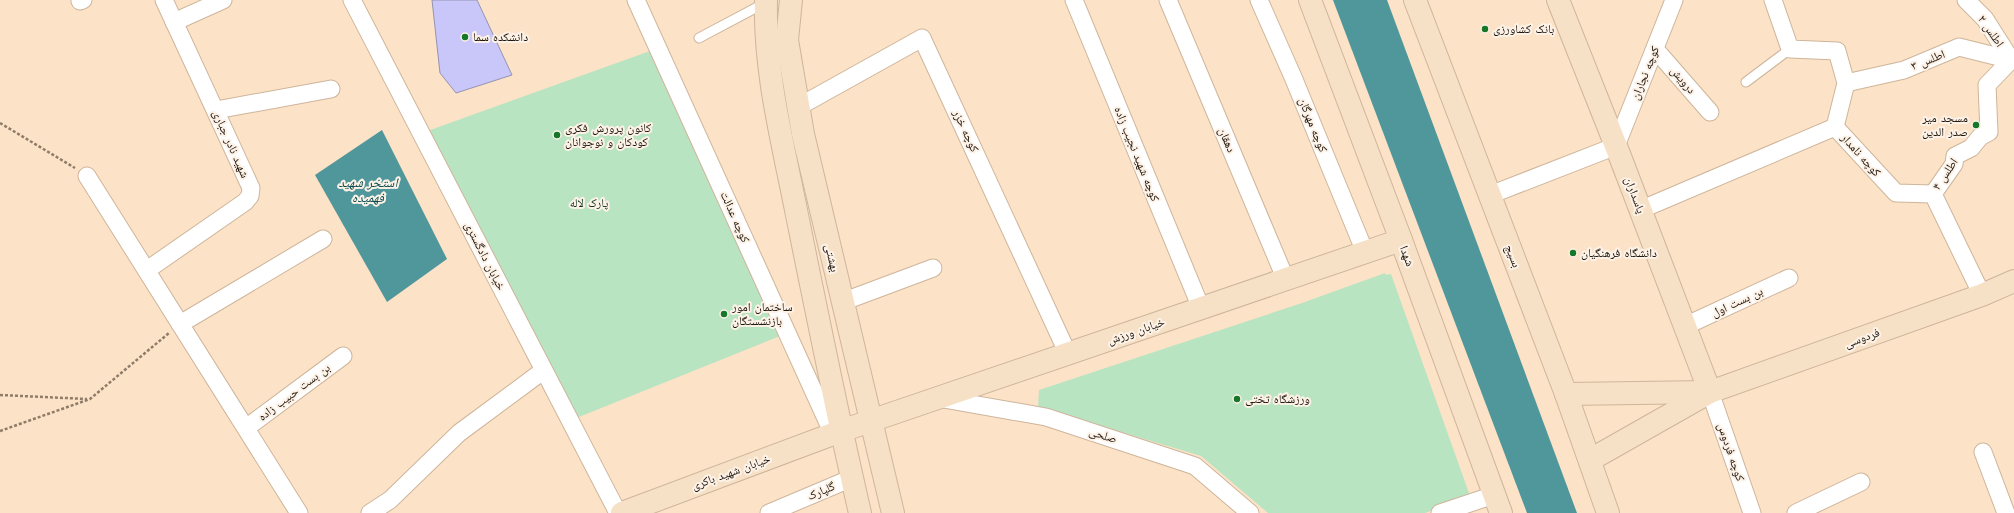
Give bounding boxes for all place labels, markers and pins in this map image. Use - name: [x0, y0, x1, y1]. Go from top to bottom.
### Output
- place label: بانک کشاورزی: [1493, 22, 1554, 36]
- marker: بانک کشاورزی: [1480, 24, 1490, 34]
- place label: دانشکده سما: [473, 30, 528, 44]
- marker: دانشکده سما: [460, 32, 470, 42]
- place label: مسجد میر صدر الدین: [1921, 111, 1968, 139]
- marker: مسجد میر صدر الدین: [1971, 120, 1981, 130]
- place label: کانون پرورش فکری کودکان و نوجوانان: [565, 121, 651, 149]
- marker: کانون پرورش فکری کودکان و نوجوانان: [552, 130, 562, 140]
- place label: دانشگاه فرهنگیان: [1581, 246, 1657, 260]
- marker: دانشگاه فرهنگیان: [1568, 248, 1578, 258]
- place label: ساختمان امور بازنشستگان: [731, 300, 793, 328]
- marker: ساختمان امور بازنشستگان: [719, 309, 729, 319]
- place label: ورزشگاه تختی: [1245, 392, 1310, 406]
- marker: ورزشگاه تختی: [1232, 394, 1242, 404]

